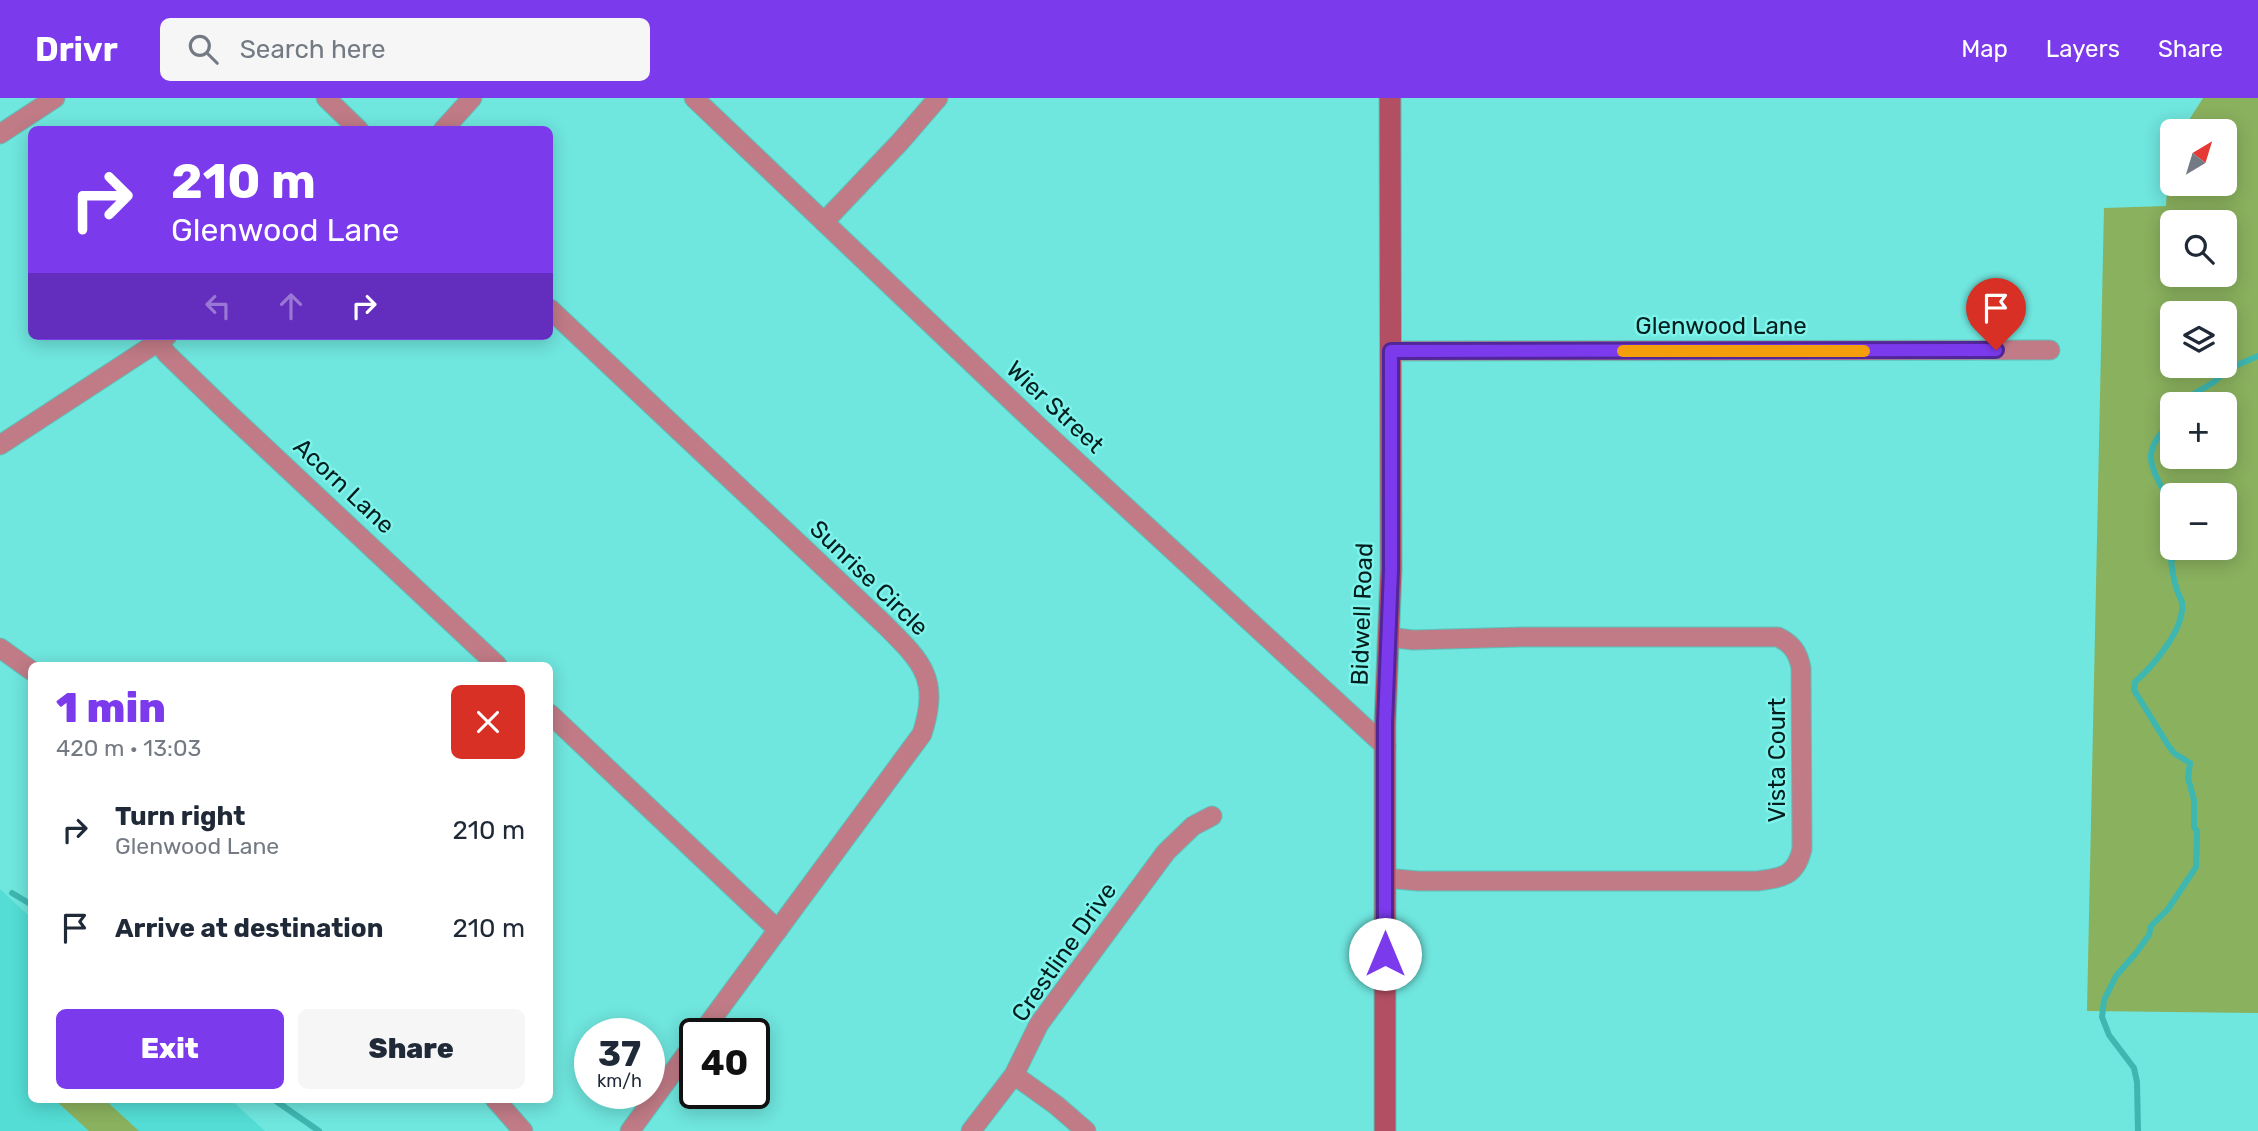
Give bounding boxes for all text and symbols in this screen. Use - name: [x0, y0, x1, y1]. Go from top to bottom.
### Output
- search box: [160, 18, 650, 81]
- text: Drivr: [35, 30, 118, 69]
- icon: search: [184, 30, 222, 68]
- text: Search here: [240, 34, 386, 65]
- text: Map: [1961, 35, 2008, 63]
- text: Layers: [2046, 35, 2120, 63]
- text: Share: [2158, 35, 2223, 63]
- north arrow: [2160, 119, 2236, 196]
- map controls: [2160, 119, 2237, 560]
- text: 210 m: [171, 152, 316, 210]
- icon: right: [56, 154, 147, 245]
- button: search: [2160, 210, 2237, 287]
- text: Glenwood Lane: [171, 211, 400, 249]
- pin: [1966, 278, 2026, 350]
- icon: left: [199, 287, 237, 325]
- icon: ahead: [272, 287, 310, 325]
- icon: right: [345, 287, 383, 325]
- icon: arrive: [1977, 289, 2015, 327]
- button: layers: [2160, 301, 2237, 378]
- street label: Glenwood Lane: [1635, 312, 1807, 340]
- street label: Wier Street: [1001, 355, 1109, 459]
- button: +: [2160, 392, 2237, 469]
- street label: Acorn Lane: [288, 432, 400, 540]
- button: −: [2160, 483, 2237, 560]
- street label: Sunrise Circle: [804, 515, 934, 641]
- street label: Bidwell Road: [1346, 542, 1378, 686]
- text: 1 min: [56, 683, 166, 733]
- button: close: [451, 685, 525, 759]
- street label: Vista Court: [1763, 698, 1791, 822]
- text: 420 m · 13:03: [56, 734, 201, 762]
- text: Turn right: [115, 801, 245, 832]
- icon: right: [56, 811, 94, 849]
- text: 210 m: [453, 815, 525, 846]
- text: Glenwood Lane: [115, 832, 279, 860]
- street label: Crestline Drive: [1006, 877, 1122, 1027]
- icon: arrive: [56, 909, 94, 947]
- text: Arrive at destination: [115, 913, 383, 944]
- text: 210 m: [453, 913, 525, 944]
- position arrow: [1348, 917, 1422, 991]
- button: Exit: [56, 1009, 284, 1089]
- button: Share: [298, 1009, 525, 1089]
- speed limit sign: 40: [679, 1018, 770, 1109]
- text: 37: [598, 1033, 641, 1075]
- text: km/h: [597, 1070, 642, 1092]

